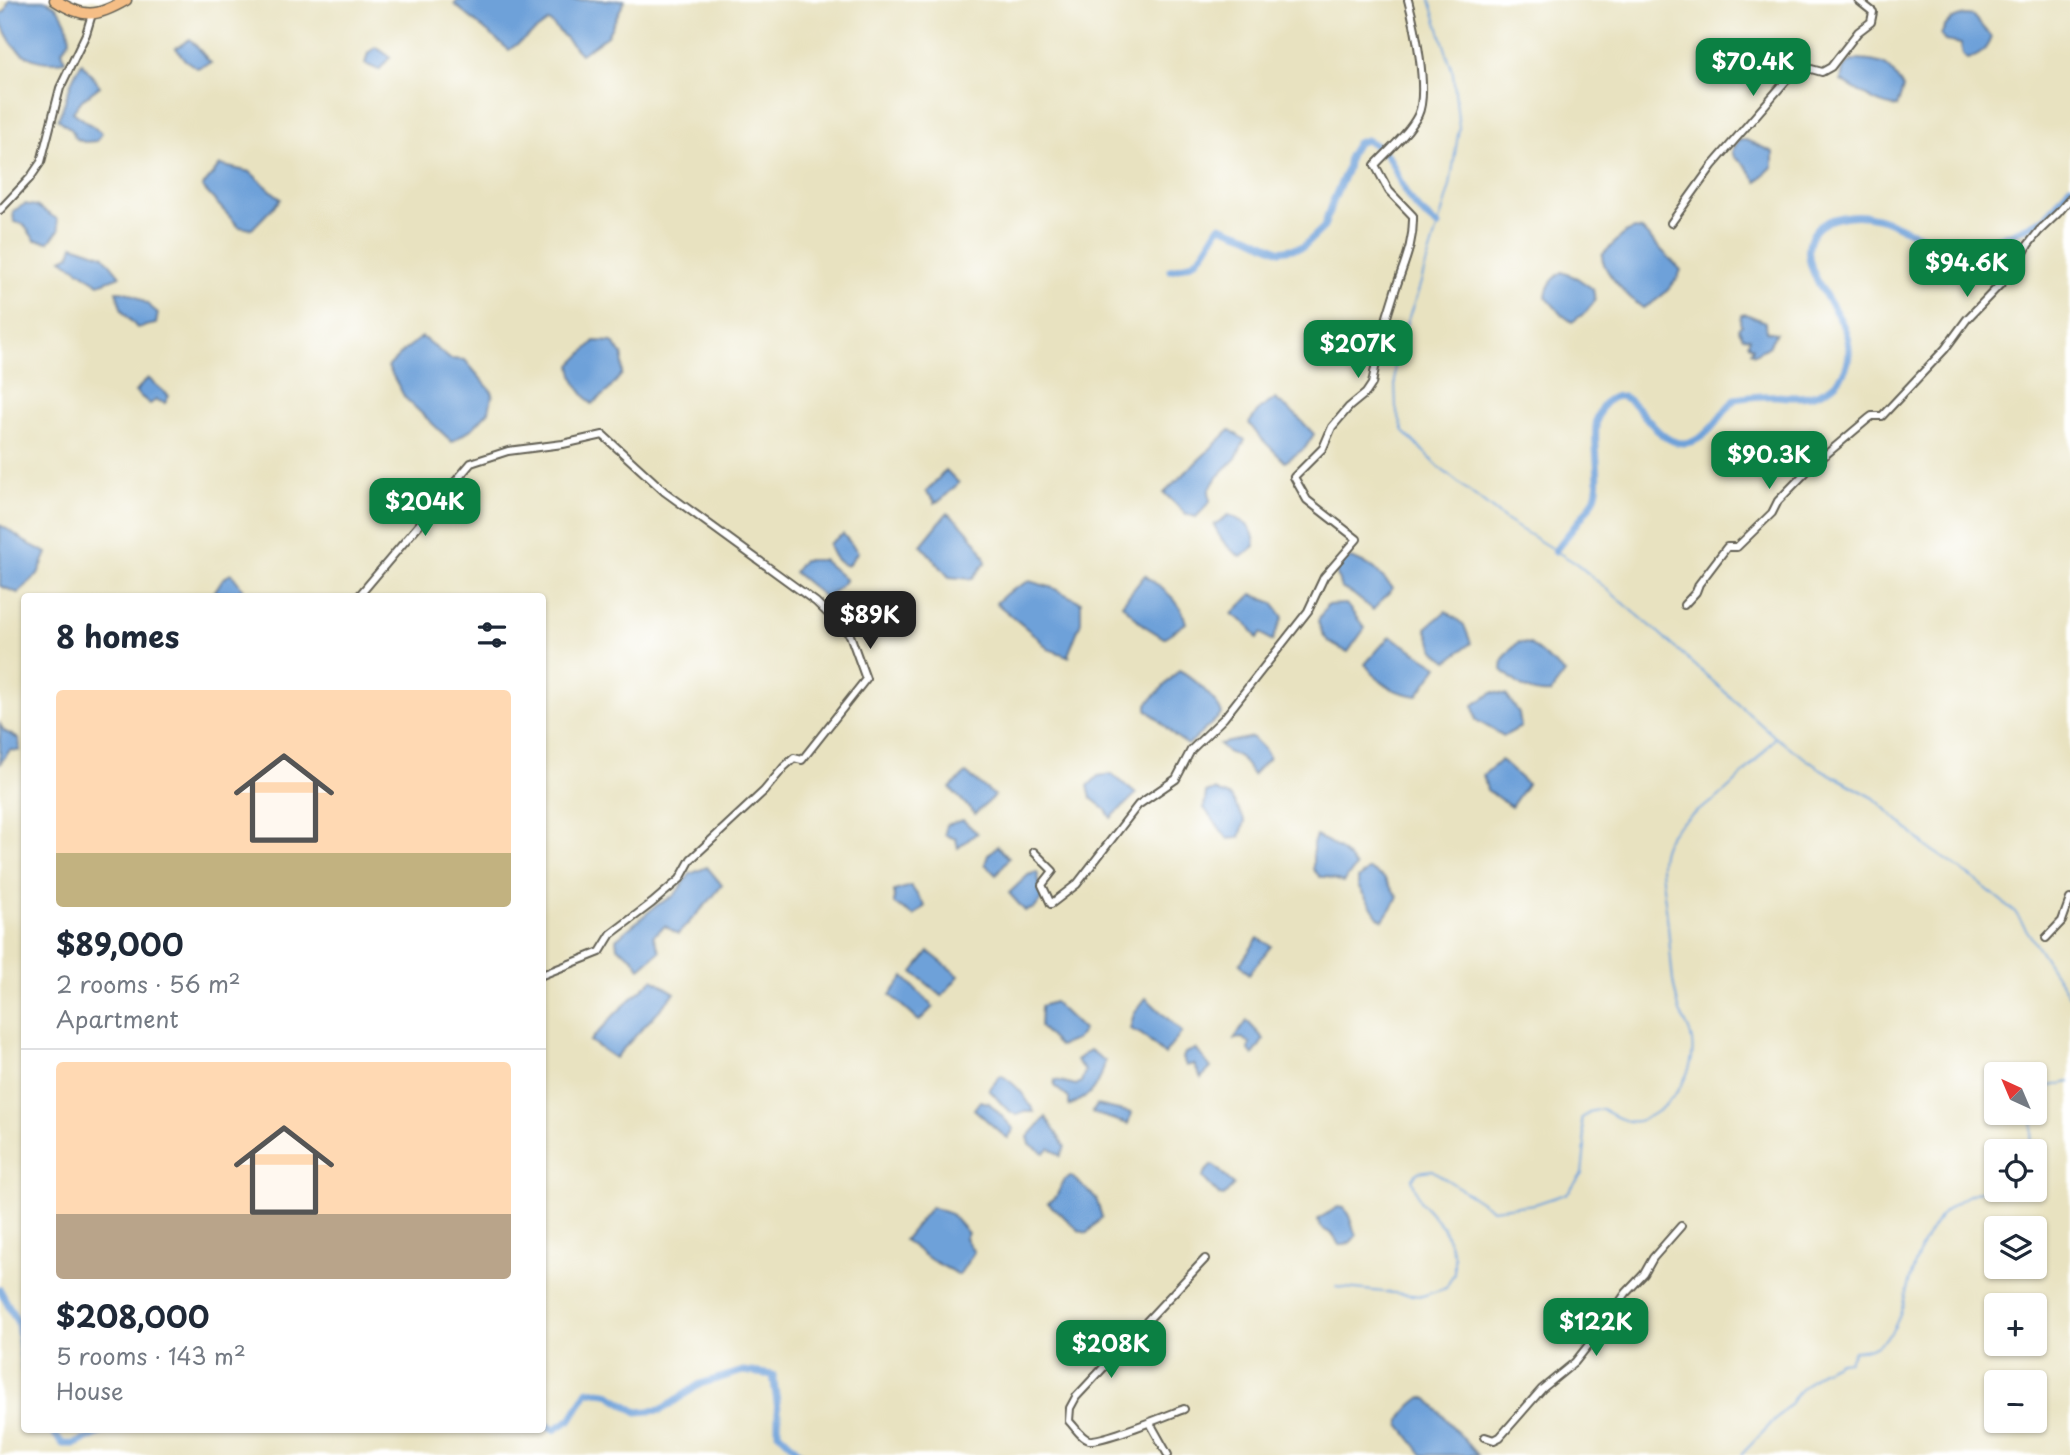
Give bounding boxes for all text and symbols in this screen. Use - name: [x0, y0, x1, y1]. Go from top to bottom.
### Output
- pin: $70.4K: [1696, 38, 1810, 98]
- text: $70.4K: [1712, 43, 1794, 78]
- pin: $94.6K: [1910, 240, 2024, 299]
- text: $94.6K: [1925, 244, 2009, 279]
- pin: $207K: [1309, 320, 1407, 380]
- text: $207K: [1320, 325, 1396, 360]
- pin: $90.3K: [1712, 432, 1826, 491]
- text: $90.3K: [1727, 436, 1811, 471]
- pin: $204K: [376, 478, 474, 538]
- text: $204K: [385, 483, 465, 518]
- pin: $89K: [829, 592, 911, 651]
- text: $89K: [840, 596, 900, 631]
- text: 8 homes: [56, 613, 179, 658]
- icon: filters: [473, 616, 511, 654]
- icon: home: [221, 735, 347, 861]
- text: $89,000: [56, 921, 184, 966]
- text: 2 rooms · 56 m²: [56, 966, 241, 1001]
- text: Apartment: [56, 1001, 179, 1036]
- north arrow: [1984, 1062, 2048, 1125]
- map controls: [1984, 1062, 2047, 1433]
- icon: home: [221, 1107, 347, 1233]
- button: locate: [1984, 1139, 2047, 1202]
- button: layers: [1984, 1216, 2047, 1279]
- text: $208,000: [56, 1293, 209, 1338]
- button: +: [1984, 1293, 2047, 1356]
- pin: $122K: [1547, 1298, 1645, 1358]
- text: $122K: [1559, 1303, 1633, 1338]
- pin: $208K: [1062, 1320, 1160, 1380]
- text: $208K: [1072, 1325, 1150, 1360]
- text: 5 rooms · 143 m²: [56, 1338, 246, 1373]
- button: −: [1984, 1370, 2047, 1433]
- text: House: [56, 1373, 123, 1408]

